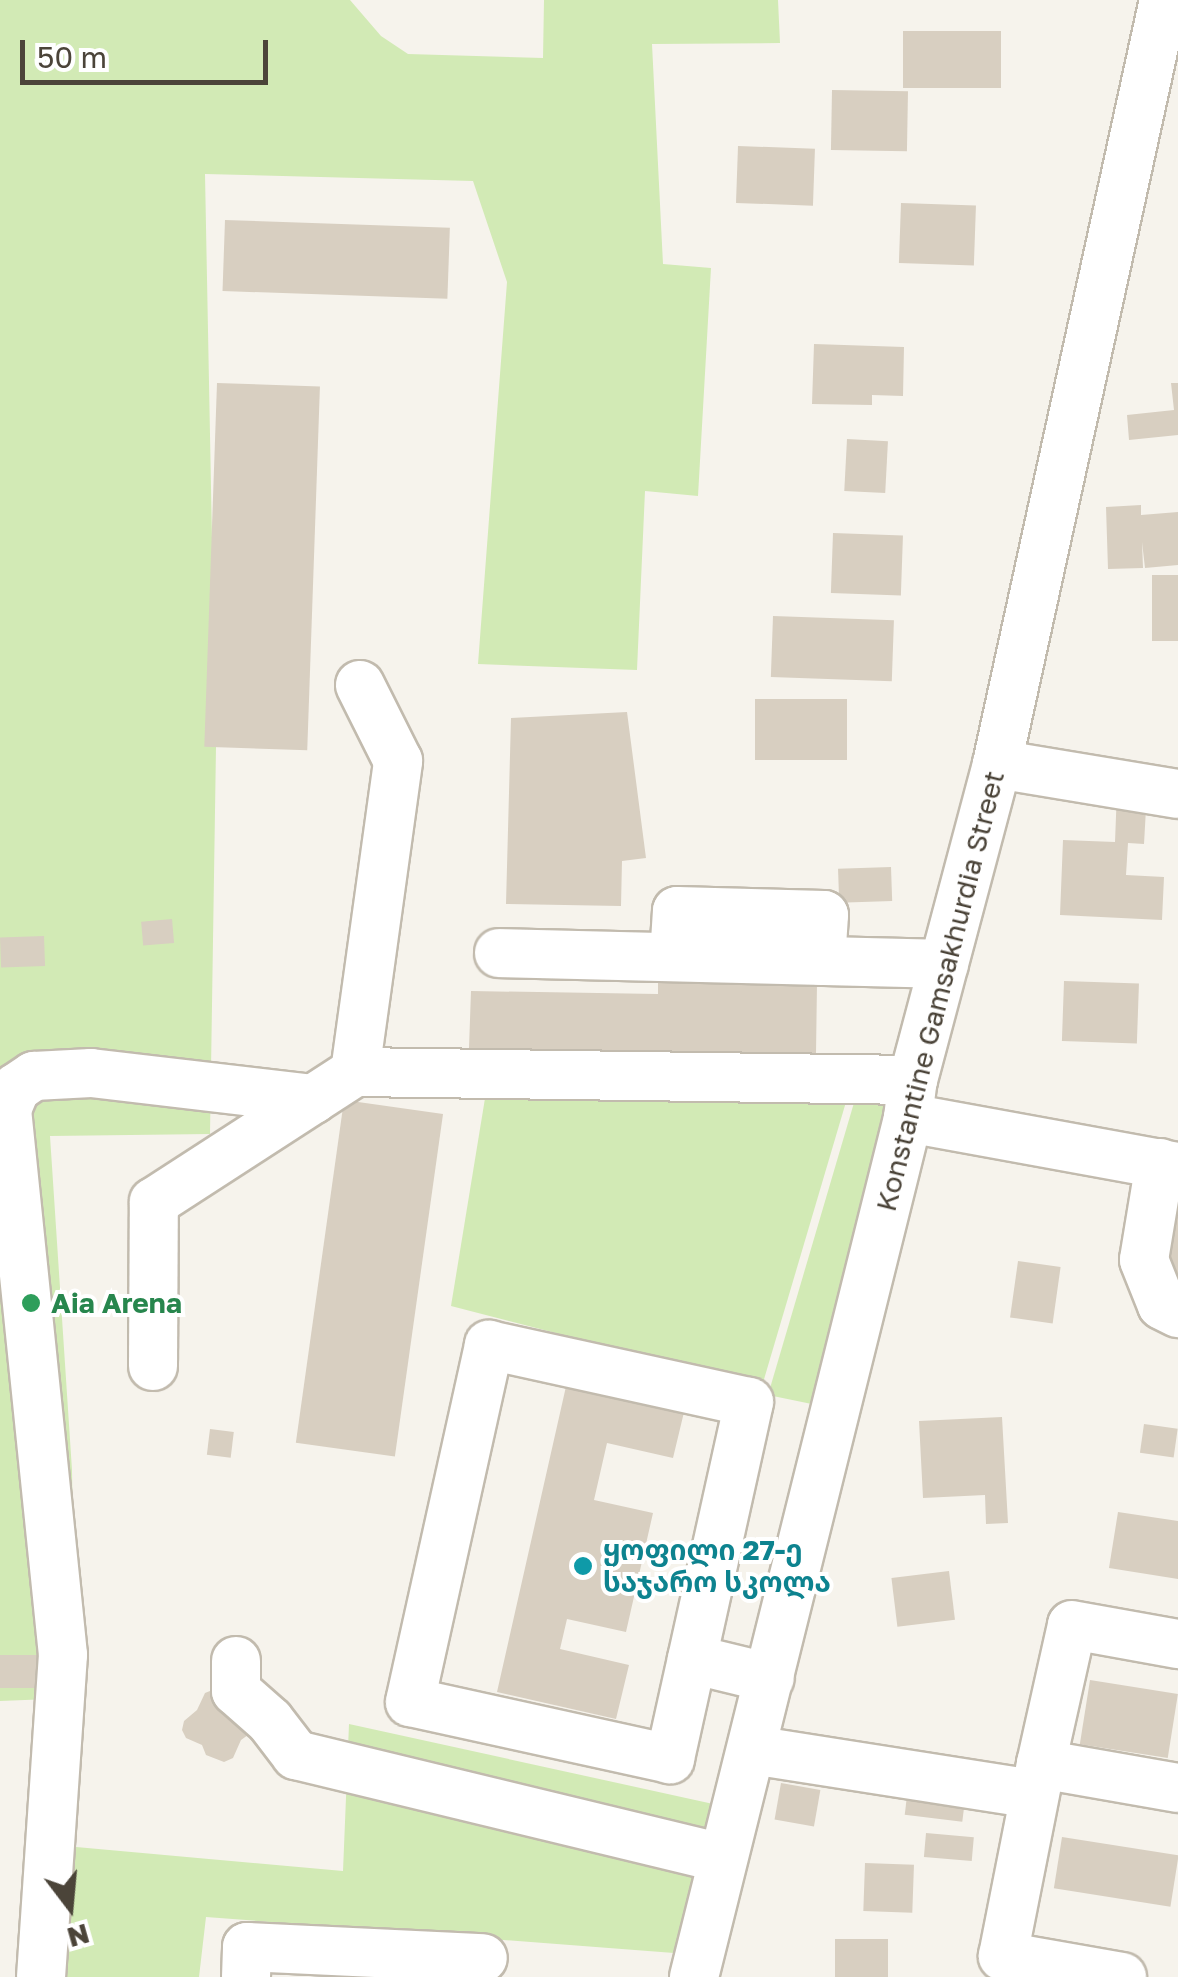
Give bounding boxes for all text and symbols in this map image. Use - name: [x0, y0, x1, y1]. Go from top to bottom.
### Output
- scale bar: [25, 20, 272, 82]
- text: 50 m: [37, 39, 107, 75]
- street label: Konstantine Gamsakhurdia Street: [869, 767, 1011, 1215]
- place label: Aia Arena: [51, 1286, 182, 1320]
- marker: Aia Arena: [20, 1292, 42, 1314]
- place label: ყოფილი 27-ე საჯარო სკოლა: [603, 1533, 831, 1599]
- marker: ყოფილი 27-ე საჯარო სკოლა: [572, 1555, 594, 1577]
- north arrow: [20, 1857, 120, 1957]
- text: N: [64, 1918, 93, 1955]

